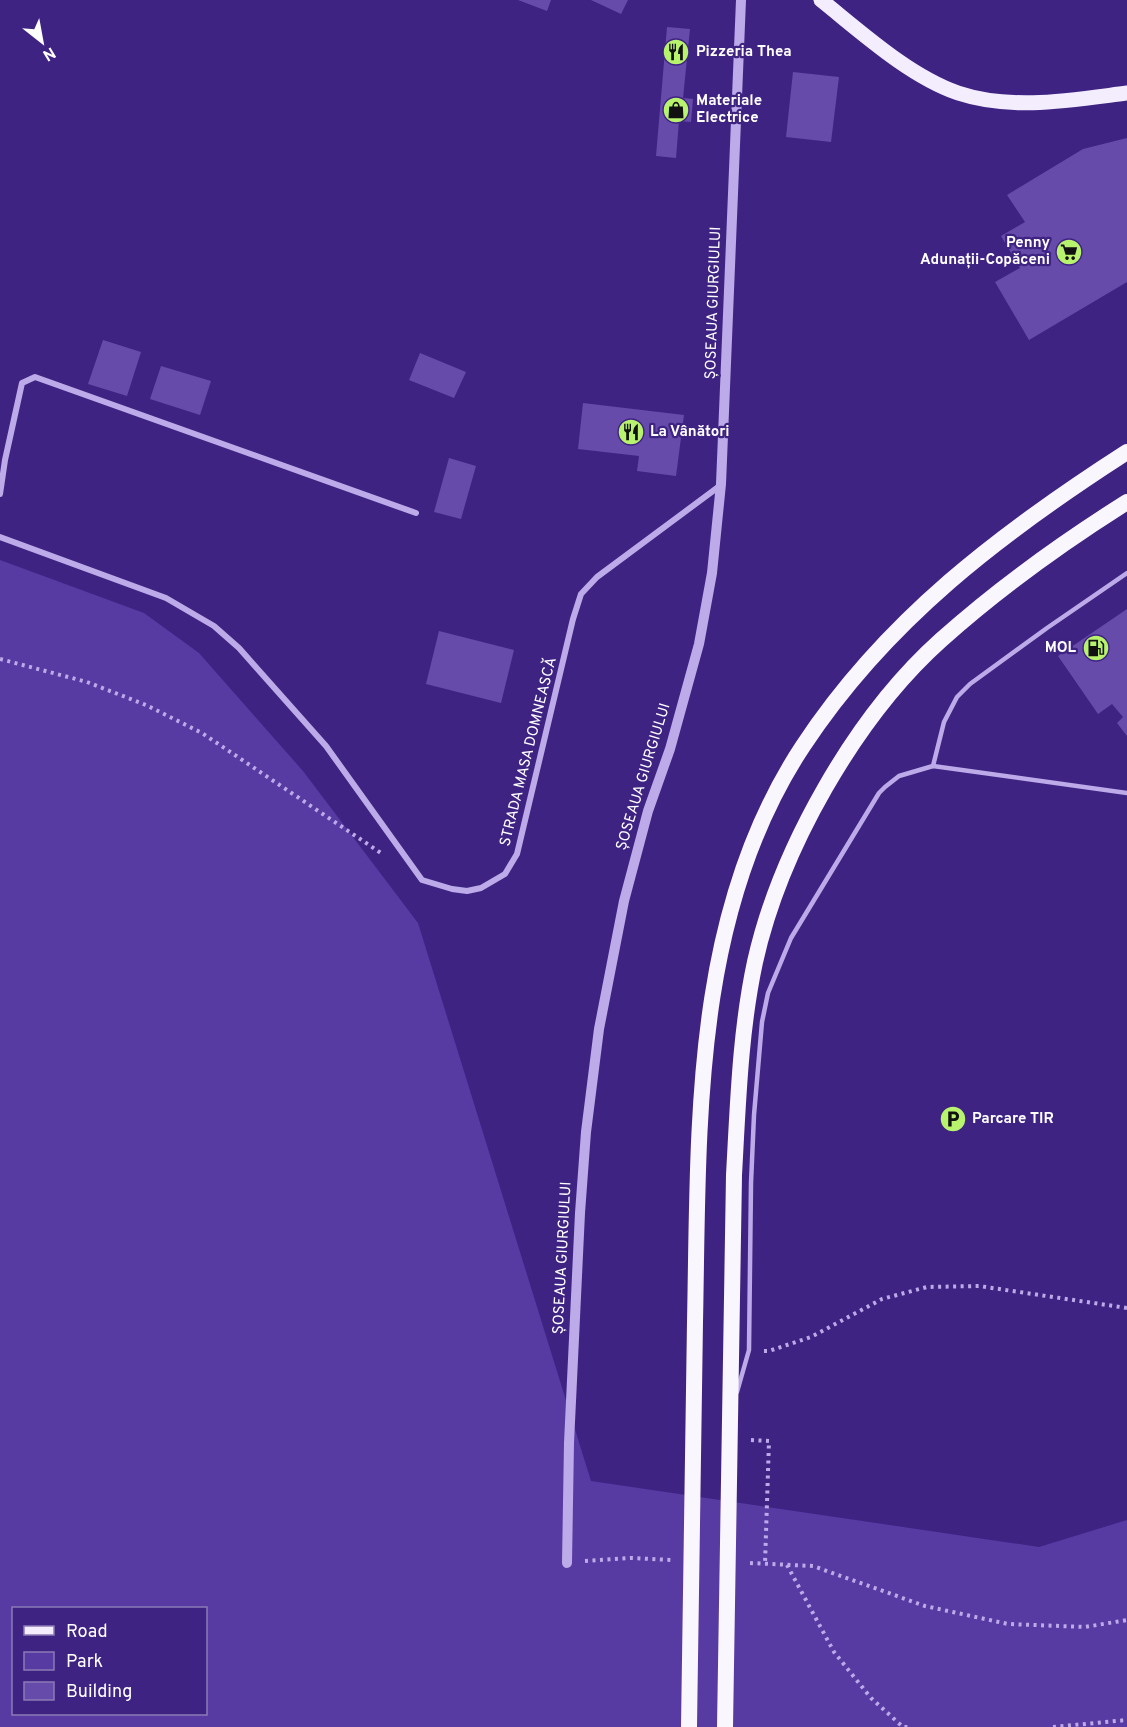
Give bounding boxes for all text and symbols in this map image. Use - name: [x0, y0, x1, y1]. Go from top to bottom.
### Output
- north arrow: [12, 12, 72, 72]
- restaurant icon: Pizzeria Thea: [661, 37, 691, 67]
- text: N: [39, 42, 59, 65]
- place label: Pizzeria Thea: [696, 43, 792, 62]
- place label: Materiale Electrice: [696, 92, 762, 128]
- shop icon: Materiale Electrice: [661, 95, 691, 125]
- street label: ȘOSEAUA GIURGIULUI: [702, 226, 726, 380]
- place label: Penny Adunații-Copăceni: [920, 234, 1050, 270]
- supermarket icon: Penny Adunații-Copăceni: [1054, 237, 1084, 267]
- restaurant icon: La Vânători: [616, 417, 646, 447]
- place label: La Vânători: [650, 423, 730, 442]
- fuel station icon: MOL: [1081, 633, 1111, 663]
- place label: MOL: [1045, 639, 1077, 658]
- street label: STRADA MASA DOMNEASCĂ: [494, 655, 562, 848]
- street label: ȘOSEAUA GIURGIULUI: [613, 701, 675, 853]
- parking icon: Parcare TIR: [938, 1104, 968, 1134]
- place label: Parcare TIR: [972, 1110, 1054, 1129]
- street label: ȘOSEAUA GIURGIULUI: [550, 1181, 576, 1335]
- legend: [12, 1607, 207, 1715]
- text: Road: [66, 1621, 108, 1644]
- text: Park: [66, 1651, 103, 1674]
- text: Building: [66, 1681, 132, 1704]

